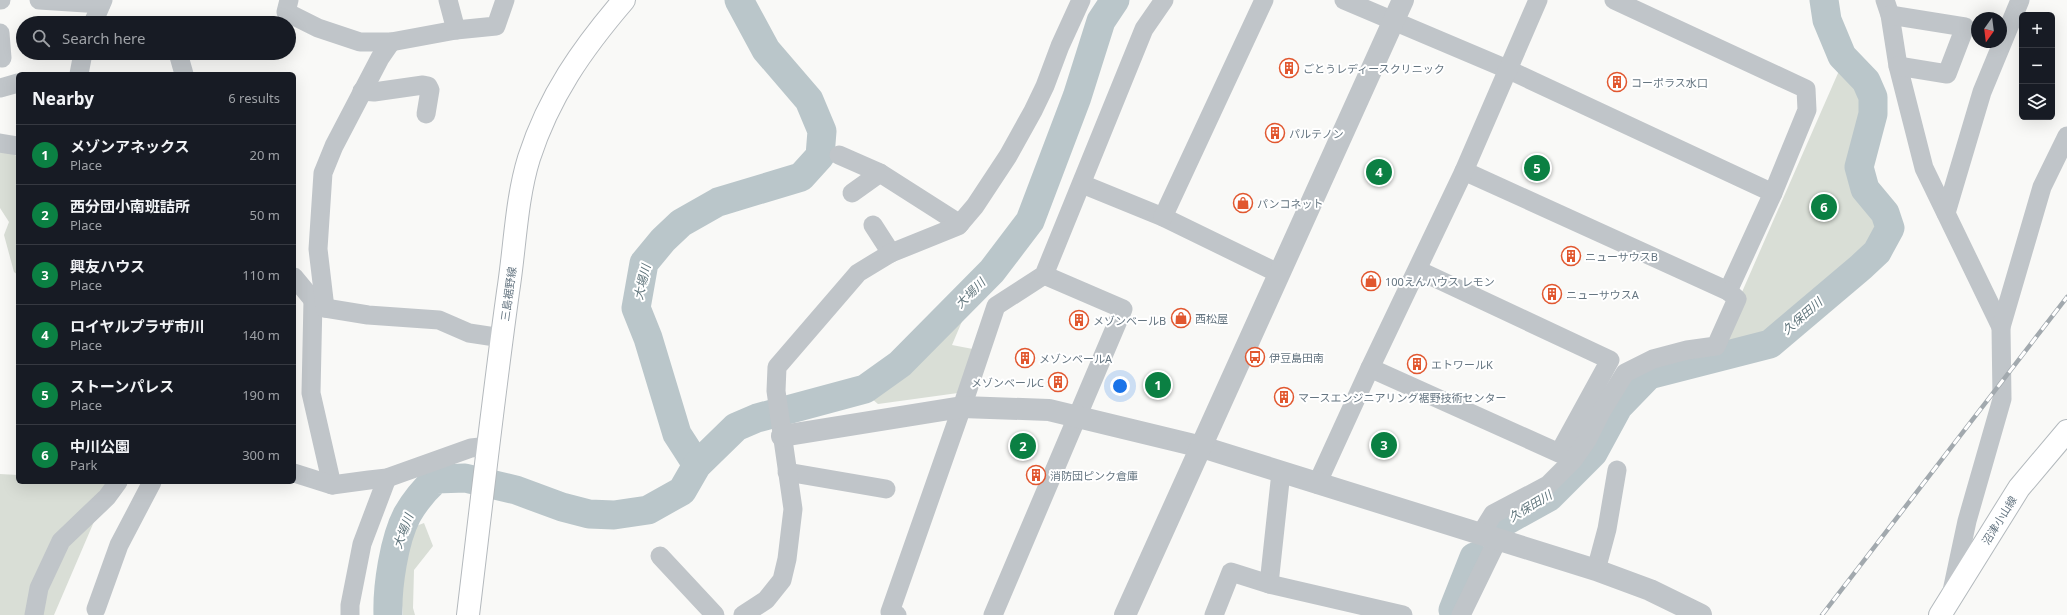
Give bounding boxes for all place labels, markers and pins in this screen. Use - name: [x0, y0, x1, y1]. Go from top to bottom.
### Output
- building icon: ごとうレディースクリニック: [1278, 57, 1300, 79]
- place label: ごとうレディースクリニック: [1303, 61, 1445, 76]
- building icon: コーポラス水口: [1606, 71, 1628, 93]
- place label: コーポラス水口: [1631, 75, 1708, 90]
- building icon: パルテノン: [1264, 122, 1286, 144]
- place label: パルテノン: [1289, 126, 1344, 141]
- pin: 5: [1524, 153, 1550, 183]
- pin: 4: [1366, 157, 1392, 187]
- shop icon: パンコネット: [1232, 192, 1254, 214]
- pin: 6: [1811, 192, 1837, 222]
- place label: パンコネット: [1257, 196, 1324, 211]
- building icon: ニューサウスB: [1560, 245, 1582, 267]
- place label: ニューサウスB: [1585, 249, 1658, 264]
- shop icon: 100えんハウス レモン: [1360, 270, 1382, 292]
- place label: 100えんハウス レモン: [1385, 274, 1495, 289]
- building icon: ニューサウスA: [1541, 283, 1563, 305]
- place label: ニューサウスA: [1566, 287, 1640, 302]
- shop icon: 西松屋: [1170, 307, 1192, 329]
- building icon: メゾンベールB: [1068, 309, 1090, 331]
- place label: 西松屋: [1195, 311, 1228, 326]
- place label: メゾンベールB: [1093, 313, 1166, 328]
- bus stop icon: 伊豆島田南: [1244, 346, 1266, 368]
- building icon: メゾンベールA: [1014, 347, 1036, 369]
- place label: 伊豆島田南: [1269, 350, 1324, 365]
- place label: メゾンベールA: [1039, 351, 1113, 366]
- building icon: エトワールK: [1406, 353, 1428, 375]
- place label: エトワールK: [1431, 357, 1493, 372]
- pin: 1: [1145, 370, 1171, 400]
- building icon: メゾンベールC: [1047, 371, 1069, 393]
- place label: メゾンベールC: [971, 375, 1044, 390]
- building icon: マースエンジニアリング裾野技術センター: [1273, 386, 1295, 408]
- place label: マースエンジニアリング裾野技術センター: [1298, 390, 1506, 405]
- pin: 3: [1371, 430, 1397, 460]
- pin: 2: [1010, 431, 1036, 461]
- building icon: 消防団ピンク倉庫: [1025, 464, 1047, 486]
- place label: 消防団ピンク倉庫: [1050, 468, 1138, 483]

